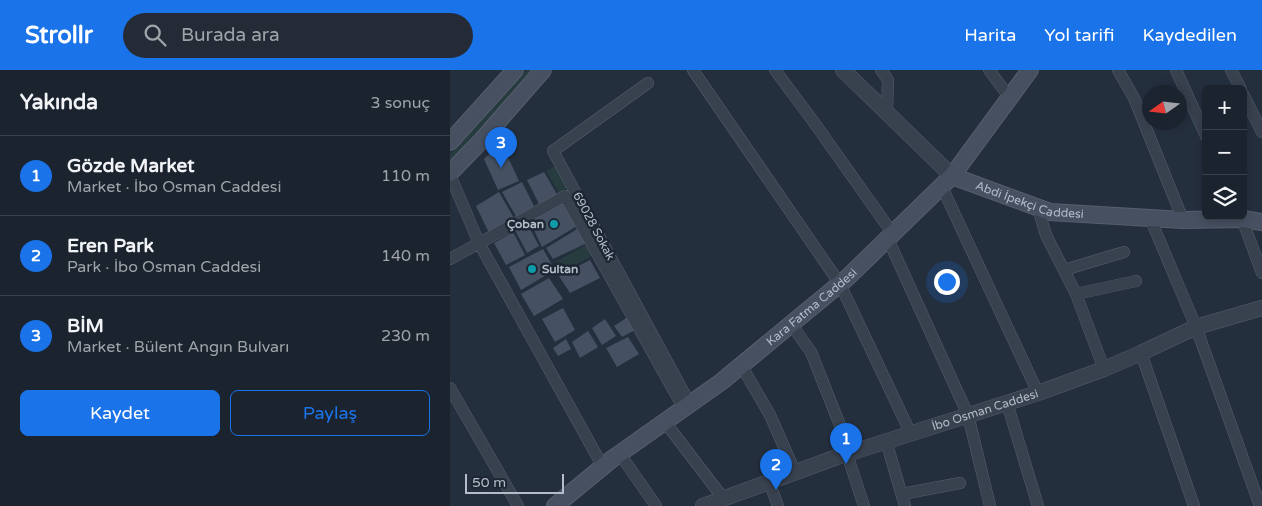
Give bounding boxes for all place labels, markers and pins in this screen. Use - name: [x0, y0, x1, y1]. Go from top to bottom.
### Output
- pin: 3: [485, 127, 517, 168]
- place label: Çoban: [507, 217, 544, 232]
- marker: Çoban: [548, 218, 560, 230]
- place label: Sultan: [542, 262, 578, 276]
- marker: Sultan: [526, 263, 538, 275]
- pin: 1: [830, 423, 862, 464]
- pin: 2: [760, 449, 792, 490]

